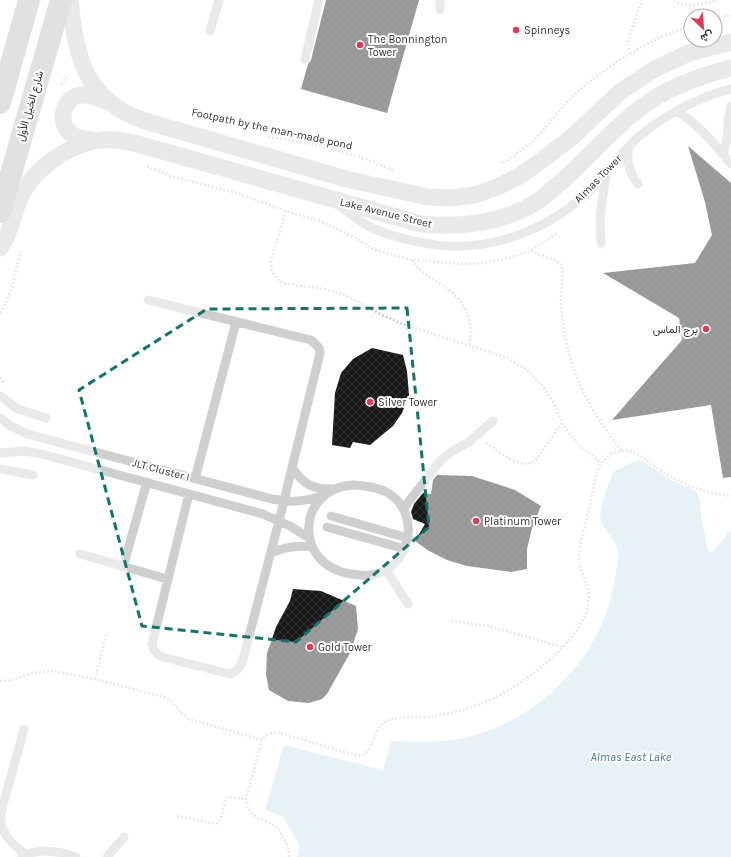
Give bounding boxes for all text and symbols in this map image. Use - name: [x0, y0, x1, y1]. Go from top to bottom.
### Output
- north arrow: [683, 8, 723, 48]
- place label: Spinneys: [524, 24, 570, 37]
- marker: Spinneys: [511, 25, 521, 35]
- text: ش: [698, 28, 716, 45]
- place label: The Bonnington Tower: [368, 33, 447, 59]
- marker: The Bonnington Tower: [355, 40, 365, 50]
- street label: شارع الخيل الأول: [14, 69, 47, 143]
- street label: Footpath by the man-made pond: [190, 106, 354, 152]
- street label: Almas Tower: [572, 152, 624, 206]
- street label: Lake Avenue Street: [338, 195, 434, 231]
- place label: برج الماس: [653, 323, 698, 337]
- marker: برج الماس: [701, 324, 711, 334]
- place label: Silver Tower: [378, 396, 437, 409]
- marker: Silver Tower: [365, 397, 375, 407]
- street label: JLT Cluster I: [131, 456, 191, 484]
- place label: Platinum Tower: [484, 515, 561, 528]
- marker: Platinum Tower: [471, 516, 481, 526]
- place label: Gold Tower: [318, 641, 372, 654]
- marker: Gold Tower: [305, 642, 315, 652]
- water label: Almas East Lake: [591, 750, 672, 764]

